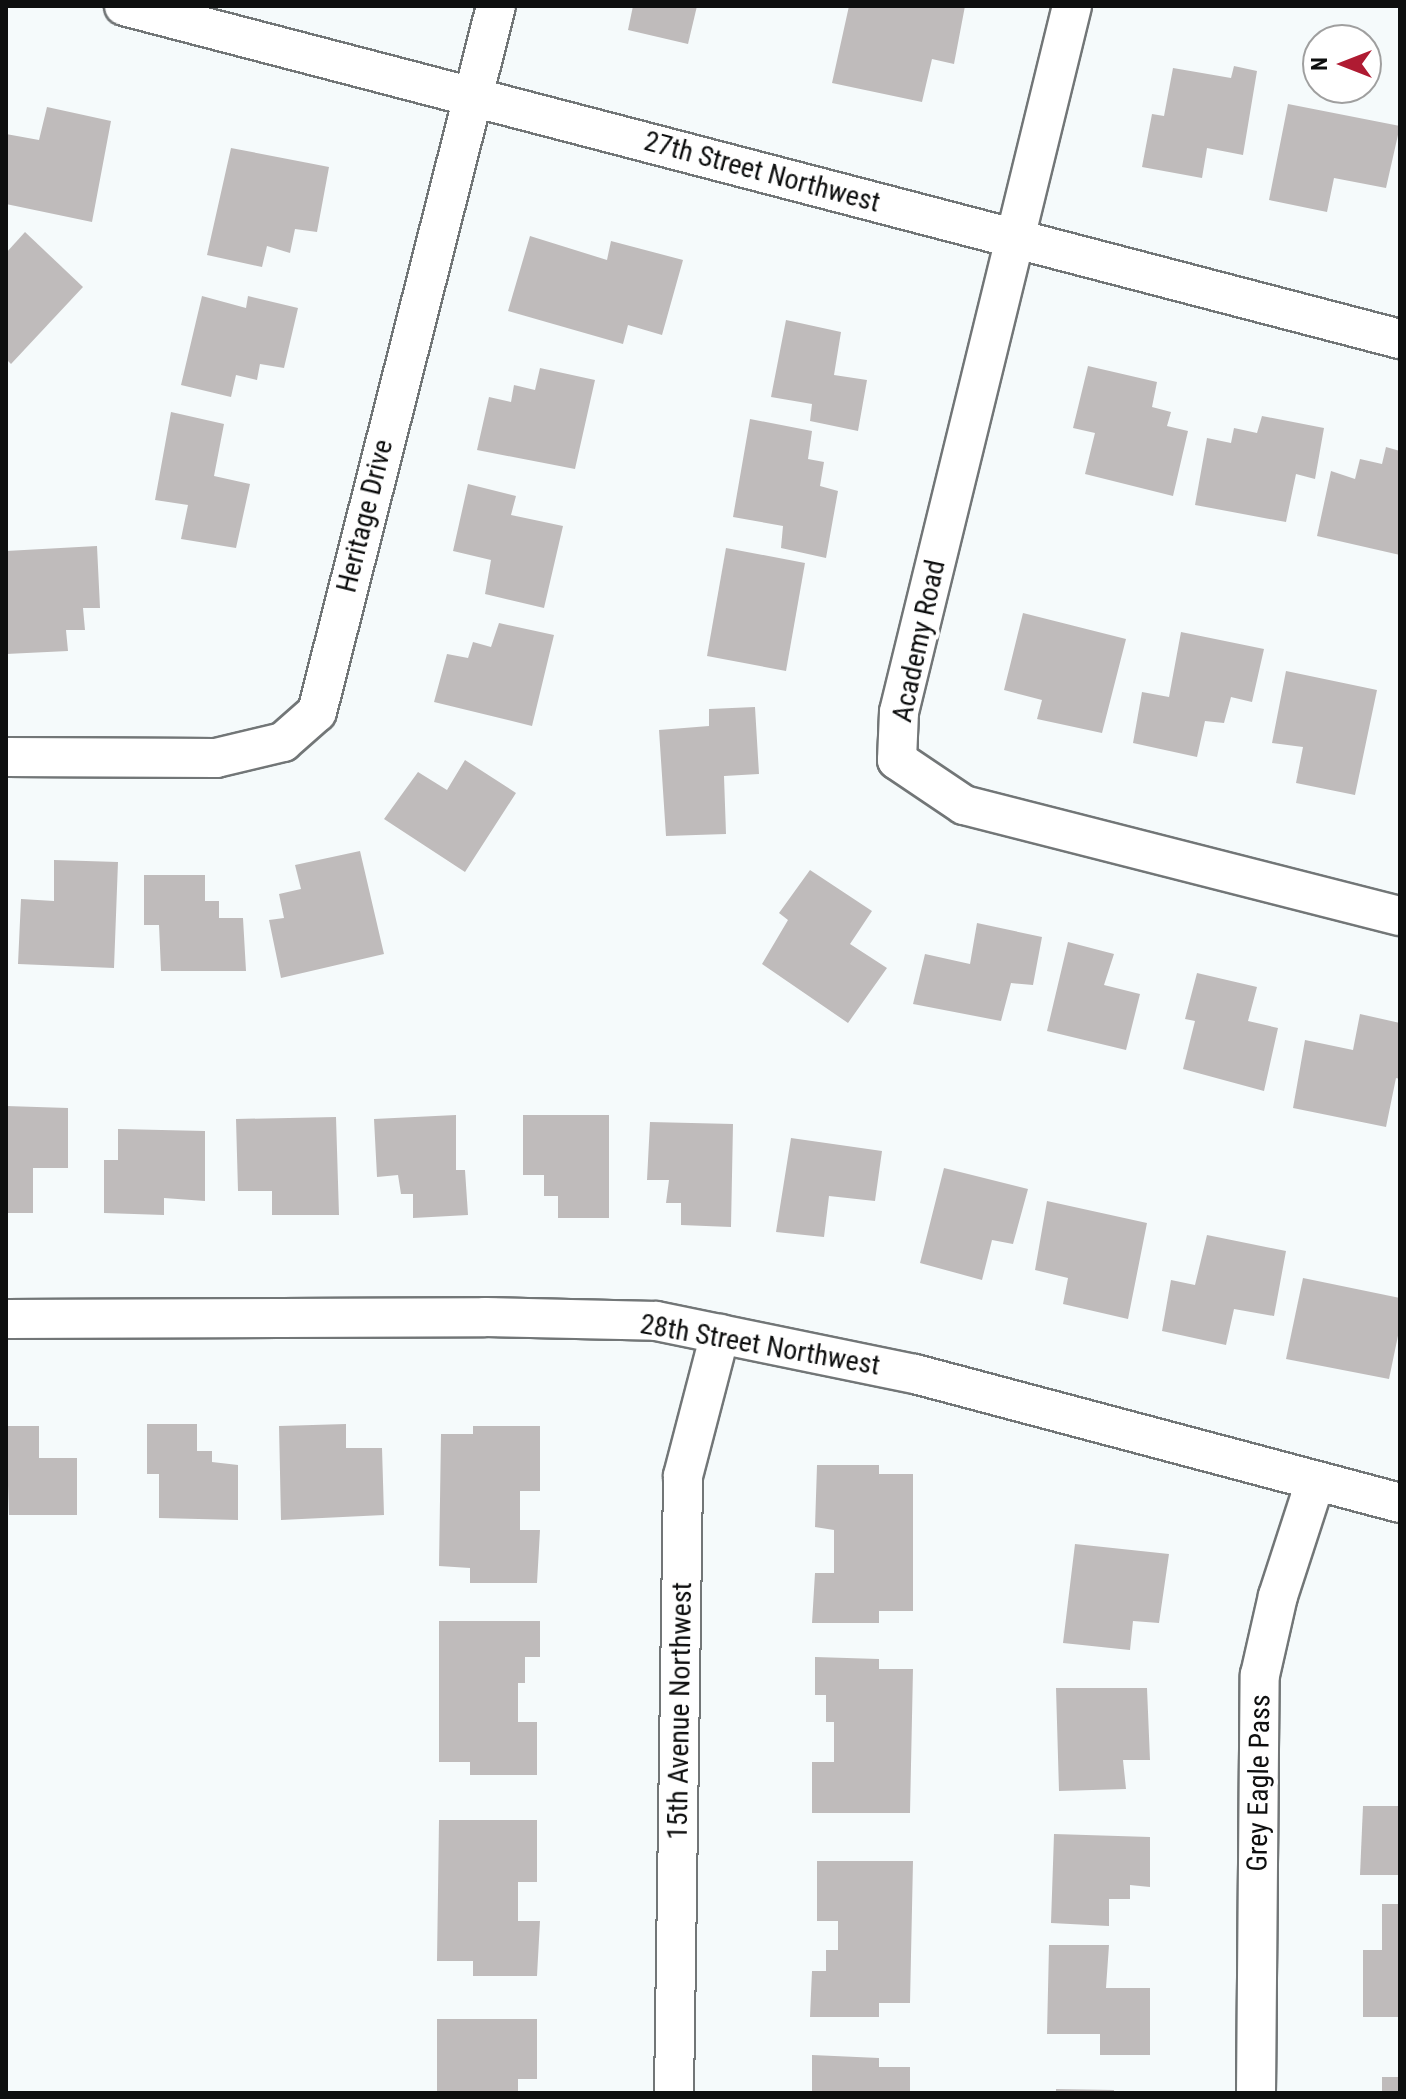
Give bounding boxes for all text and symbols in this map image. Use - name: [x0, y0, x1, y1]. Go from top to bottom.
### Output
- north arrow: [1302, 24, 1382, 104]
- text: N: [1307, 57, 1332, 71]
- street label: 27th Street Northwest: [640, 124, 884, 220]
- street label: Heritage Drive: [330, 436, 400, 596]
- street label: Academy Road: [885, 557, 953, 725]
- street label: 28th Street Northwest: [638, 1307, 882, 1383]
- street label: 15th Avenue Northwest: [661, 1582, 699, 1840]
- street label: Grey Eagle Pass: [1241, 1694, 1277, 1872]

